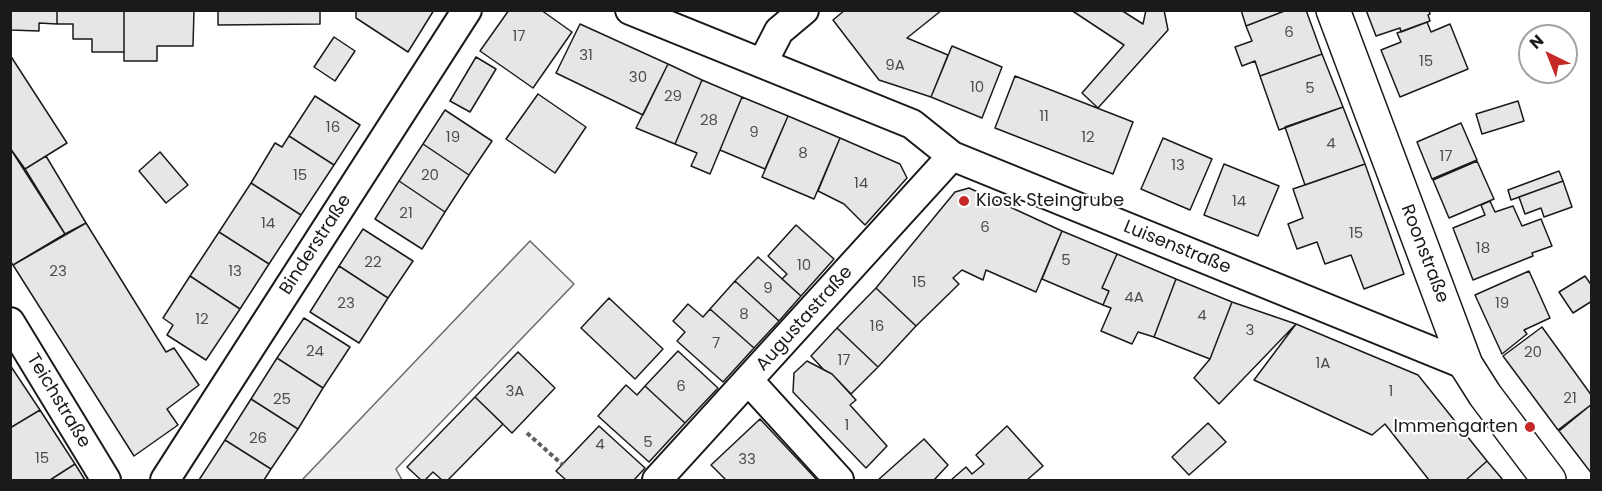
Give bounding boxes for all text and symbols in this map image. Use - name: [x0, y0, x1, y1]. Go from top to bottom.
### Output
- house number: 6: [1284, 24, 1294, 42]
- north arrow: [1518, 24, 1578, 84]
- house number: 17: [513, 28, 525, 46]
- text: N: [1524, 29, 1549, 54]
- house number: 31: [579, 47, 593, 65]
- house number: 15: [1419, 53, 1433, 71]
- house number: 9A: [885, 57, 905, 75]
- house number: 30: [629, 69, 647, 87]
- house number: 10: [970, 79, 984, 97]
- house number: 5: [1305, 80, 1315, 98]
- house number: 29: [664, 88, 682, 106]
- house number: 11: [1039, 108, 1049, 126]
- house number: 28: [700, 112, 718, 130]
- house number: 16: [326, 119, 340, 137]
- house number: 9: [749, 124, 759, 142]
- house number: 19: [446, 129, 460, 147]
- house number: 12: [1081, 129, 1095, 147]
- house number: 4: [1326, 135, 1336, 153]
- house number: 8: [798, 145, 808, 163]
- house number: 17: [1440, 148, 1452, 166]
- house number: 13: [1171, 157, 1185, 175]
- house number: 15: [293, 167, 307, 185]
- house number: 20: [421, 167, 439, 185]
- house number: 14: [854, 175, 868, 193]
- place label: Kiosk Steingrube: [976, 190, 1124, 212]
- street label: Binderstraße: [276, 191, 356, 299]
- house number: 14: [1232, 193, 1246, 211]
- marker: Kiosk Steingrube: [957, 194, 971, 208]
- street label: Roonstraße: [1395, 202, 1453, 306]
- house number: 21: [399, 205, 413, 223]
- house number: 14: [261, 215, 275, 233]
- street label: Luisenstraße: [1120, 217, 1234, 279]
- house number: 6: [980, 219, 990, 237]
- house number: 15: [1349, 225, 1363, 243]
- house number: 18: [1476, 240, 1490, 258]
- house number: 5: [1061, 252, 1071, 270]
- house number: 22: [364, 254, 382, 272]
- house number: 10: [797, 257, 811, 275]
- street label: Augustastraße: [752, 262, 858, 376]
- house number: 23: [49, 263, 67, 281]
- house number: 13: [228, 263, 242, 281]
- house number: 15: [912, 274, 926, 292]
- house number: 9: [763, 280, 773, 298]
- house number: 4A: [1124, 289, 1144, 307]
- house number: 23: [337, 295, 355, 313]
- house number: 19: [1495, 295, 1509, 313]
- house number: 8: [739, 306, 749, 324]
- house number: 4: [1197, 307, 1207, 325]
- house number: 12: [195, 311, 209, 329]
- house number: 16: [870, 318, 884, 336]
- house number: 3: [1246, 322, 1254, 340]
- house number: 7: [712, 335, 720, 353]
- house number: 24: [306, 343, 324, 361]
- house number: 20: [1524, 344, 1542, 362]
- street label: Teichstraße: [21, 350, 95, 452]
- house number: 17: [838, 352, 850, 370]
- house number: 1A: [1316, 355, 1330, 373]
- house number: 6: [676, 378, 686, 396]
- house number: 3A: [506, 383, 524, 401]
- house number: 1: [1389, 383, 1393, 401]
- house number: 21: [1563, 390, 1577, 408]
- house number: 25: [273, 391, 291, 409]
- place label: Immengarten: [1394, 416, 1518, 438]
- house number: 1: [845, 417, 849, 435]
- marker: Immengarten: [1523, 420, 1537, 434]
- house number: 26: [249, 430, 267, 448]
- house number: 5: [643, 434, 653, 452]
- house number: 4: [595, 436, 605, 454]
- house number: 15: [35, 450, 49, 468]
- house number: 33: [738, 451, 756, 469]

